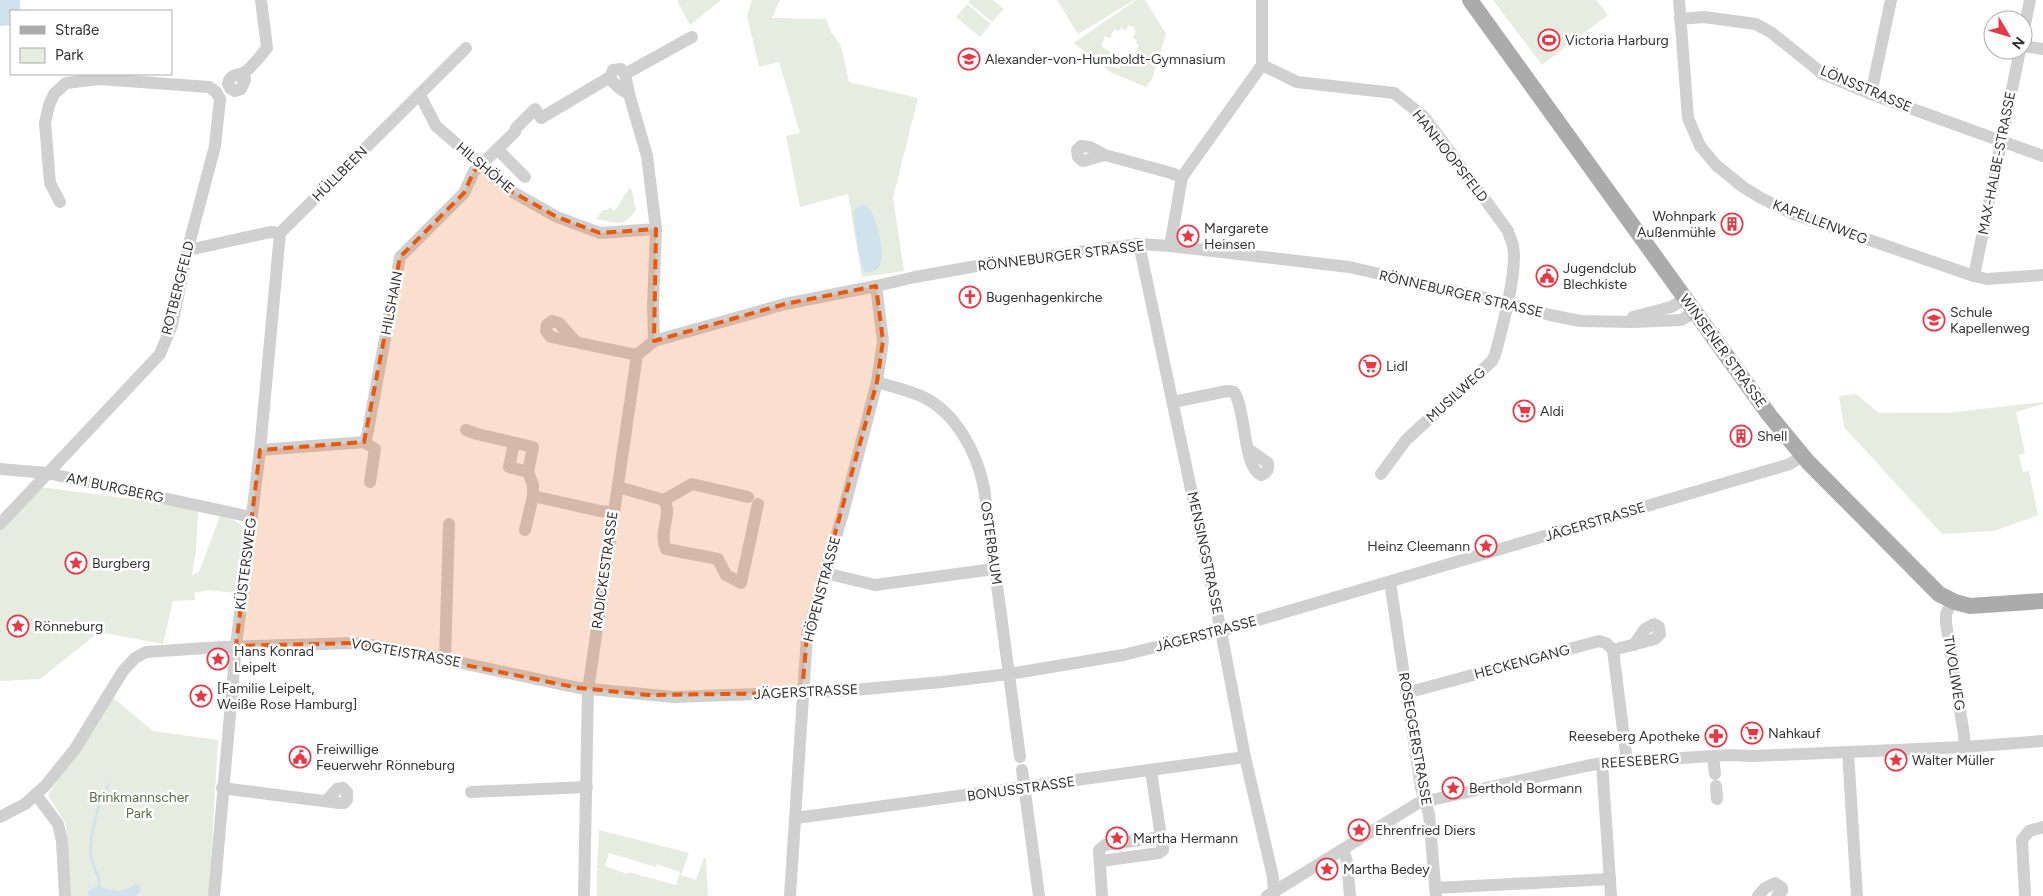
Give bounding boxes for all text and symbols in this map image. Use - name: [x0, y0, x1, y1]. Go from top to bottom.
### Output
- legend: [10, 10, 172, 75]
- north arrow: [1983, 10, 2033, 60]
- text: Straße: [55, 21, 99, 39]
- sports icon: Victoria Harburg: [1537, 28, 1561, 52]
- place label: Victoria Harburg: [1565, 32, 1669, 49]
- text: N: [2008, 33, 2028, 52]
- text: Park: [55, 46, 84, 64]
- school or university icon: Alexander-von-Humboldt-Gymnasium: [957, 47, 981, 71]
- place label: Alexander-von-Humboldt-Gymnasium: [985, 51, 1225, 68]
- street label: LÖNSSTRASSE: [1818, 62, 1914, 116]
- street label: MAX-HALBE-STRASSE: [1975, 90, 2019, 236]
- street label: HANHOOPSFELD: [1409, 106, 1491, 206]
- street label: HILSHÖHE: [453, 139, 517, 197]
- street label: HÜLLBEEN: [309, 143, 371, 205]
- street label: KAPELLENWEG: [1770, 196, 1870, 248]
- place label: Wohnpark Außenmühle: [1637, 208, 1716, 241]
- building icon: Wohnpark Außenmühle: [1720, 212, 1744, 236]
- place label: Margarete Heinsen: [1204, 220, 1269, 253]
- place icon: Margarete Heinsen: [1176, 224, 1200, 248]
- street label: RÖNNEBURGER STRASSE: [977, 237, 1145, 275]
- street label: ROTBERGFELD: [158, 239, 198, 337]
- place label: Jugendclub Blechkiste: [1563, 260, 1637, 293]
- public building icon: Jugendclub Blechkiste: [1535, 264, 1559, 288]
- street label: RÖNNEBURGER STRASSE: [1377, 267, 1545, 321]
- street label: HILSHAIN: [377, 270, 407, 336]
- church icon: Bugenhagenkirche: [958, 285, 982, 309]
- place label: Bugenhagenkirche: [986, 289, 1103, 306]
- street label: WINSENER STRASSE: [1676, 291, 1770, 411]
- place label: Schule Kapellenweg: [1950, 304, 2030, 337]
- school or university icon: Schule Kapellenweg: [1922, 308, 1946, 332]
- supermarket icon: Lidl: [1358, 354, 1382, 378]
- place label: Lidl: [1386, 358, 1408, 375]
- street label: MUSILWEG: [1423, 364, 1489, 426]
- supermarket icon: Aldi: [1512, 399, 1536, 423]
- place label: Aldi: [1540, 403, 1564, 420]
- building icon: Shell: [1729, 424, 1753, 448]
- place label: Shell: [1757, 428, 1787, 445]
- street label: AM BURGBERG: [65, 469, 165, 507]
- street label: MENSINGSTRASSE: [1184, 490, 1226, 616]
- street label: JÄGERSTRASSE: [1543, 499, 1647, 545]
- street label: OSTERBAUM: [977, 500, 1005, 586]
- street label: RADICKESTRASSE: [588, 510, 622, 630]
- street label: KÜSTERSWEG: [232, 517, 260, 611]
- street label: HÖPENSTRASSE: [800, 534, 844, 644]
- place icon: Heinz Cleemann: [1474, 534, 1498, 558]
- place label: Heinz Cleemann: [1367, 538, 1470, 555]
- place icon: Burgberg: [64, 551, 88, 575]
- place label: Burgberg: [92, 555, 150, 572]
- street label: JÄGERSTRASSE: [1153, 612, 1259, 656]
- place icon: Rönneburg: [6, 614, 30, 638]
- place label: Rönneburg: [34, 618, 103, 635]
- street label: TIVOLIWEG: [1940, 634, 1968, 712]
- street label: VOGTEISTRASSE: [350, 635, 462, 671]
- street label: HECKENGANG: [1472, 641, 1572, 683]
- place label: Hans Konrad Leipelt: [234, 643, 314, 676]
- place icon: Hans Konrad Leipelt: [206, 647, 230, 671]
- street label: ROSEGGERSTRASSE: [1395, 671, 1435, 807]
- place label: [Familie Leipelt, Weiße Rose Hamburg]: [217, 680, 357, 713]
- street label: JÄGERSTRASSE: [753, 681, 859, 703]
- place icon: [Familie Leipelt, Weiße Rose Hamburg]: [189, 684, 213, 708]
- supermarket icon: Nahkauf: [1740, 721, 1764, 745]
- pharmacy icon: Reeseberg Apotheke: [1704, 724, 1728, 748]
- place label: Nahkauf: [1768, 725, 1821, 742]
- place label: Reeseberg Apotheke: [1569, 728, 1700, 745]
- place label: Freiwillige Feuerwehr Rönneburg: [316, 741, 455, 774]
- public building icon: Freiwillige Feuerwehr Rönneburg: [288, 745, 312, 769]
- place icon: Walter Müller: [1884, 748, 1908, 772]
- street label: REESEBERG: [1600, 750, 1680, 772]
- place label: Walter Müller: [1912, 752, 1995, 769]
- street label: BONUSSTRASSE: [966, 773, 1076, 805]
- place icon: Berthold Bormann: [1441, 776, 1465, 800]
- place label: Berthold Bormann: [1469, 780, 1582, 797]
- park label: Brinkmannscher Park: [89, 789, 189, 822]
- place icon: Ehrenfried Diers: [1347, 818, 1371, 842]
- place label: Ehrenfried Diers: [1375, 822, 1476, 839]
- place icon: Martha Hermann: [1105, 826, 1129, 850]
- place label: Martha Hermann: [1133, 830, 1238, 847]
- place icon: Martha Bedey: [1315, 857, 1339, 881]
- place label: Martha Bedey: [1343, 861, 1430, 878]

